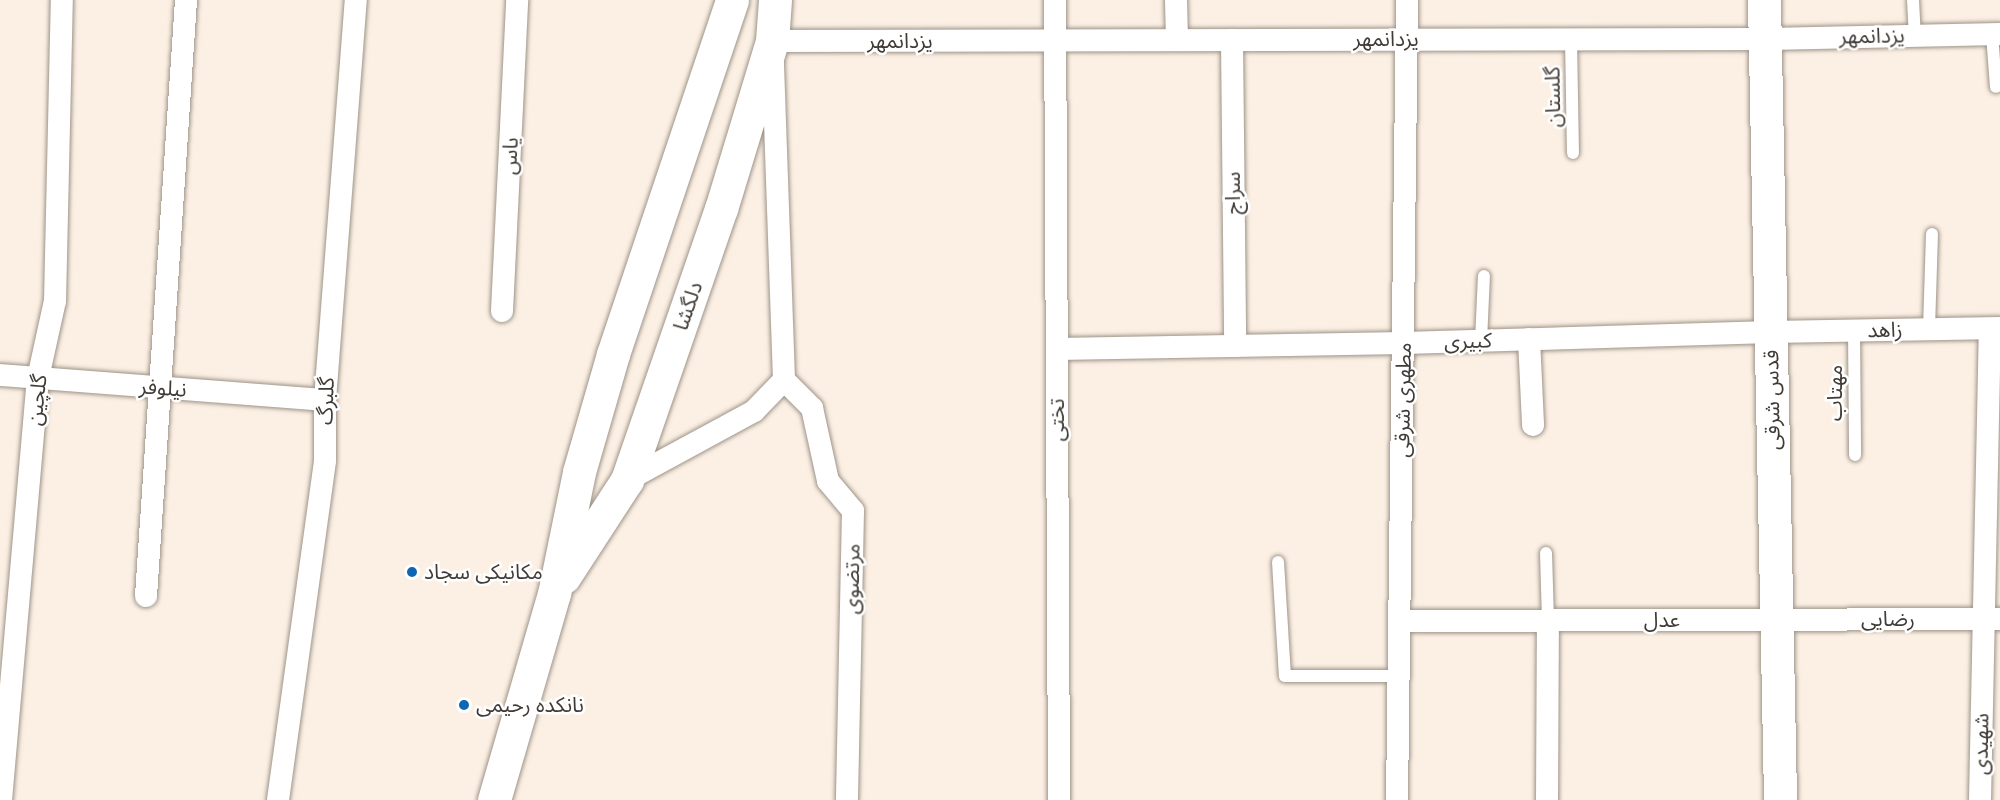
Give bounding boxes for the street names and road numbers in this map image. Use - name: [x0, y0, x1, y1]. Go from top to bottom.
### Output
- street label: یزدانمهر: [1839, 23, 1905, 49]
- street label: یزدانمهر: [1353, 26, 1419, 52]
- street label: یزدانمهر: [867, 28, 933, 54]
- street label: گلستان: [1540, 66, 1566, 128]
- street label: یاس: [496, 136, 524, 176]
- street label: سراج: [1220, 172, 1246, 214]
- street label: دلگشا: [668, 278, 708, 334]
- street label: زاهد: [1867, 317, 1903, 343]
- street label: کبیری: [1444, 328, 1492, 354]
- street label: مطهری شرقی: [1389, 342, 1417, 458]
- street label: قدس شرقی: [1759, 350, 1785, 450]
- street label: مهتاب: [1822, 365, 1848, 421]
- street label: گلچین: [22, 373, 52, 427]
- street label: نیلوفر: [138, 374, 188, 402]
- street label: گلبرگ: [313, 377, 339, 425]
- street label: تختی: [1044, 399, 1070, 441]
- street label: مرتضوی: [839, 543, 865, 615]
- street label: رضایی: [1861, 606, 1915, 632]
- street label: عدل: [1644, 607, 1680, 633]
- street label: شهیدی: [1968, 713, 1994, 775]

